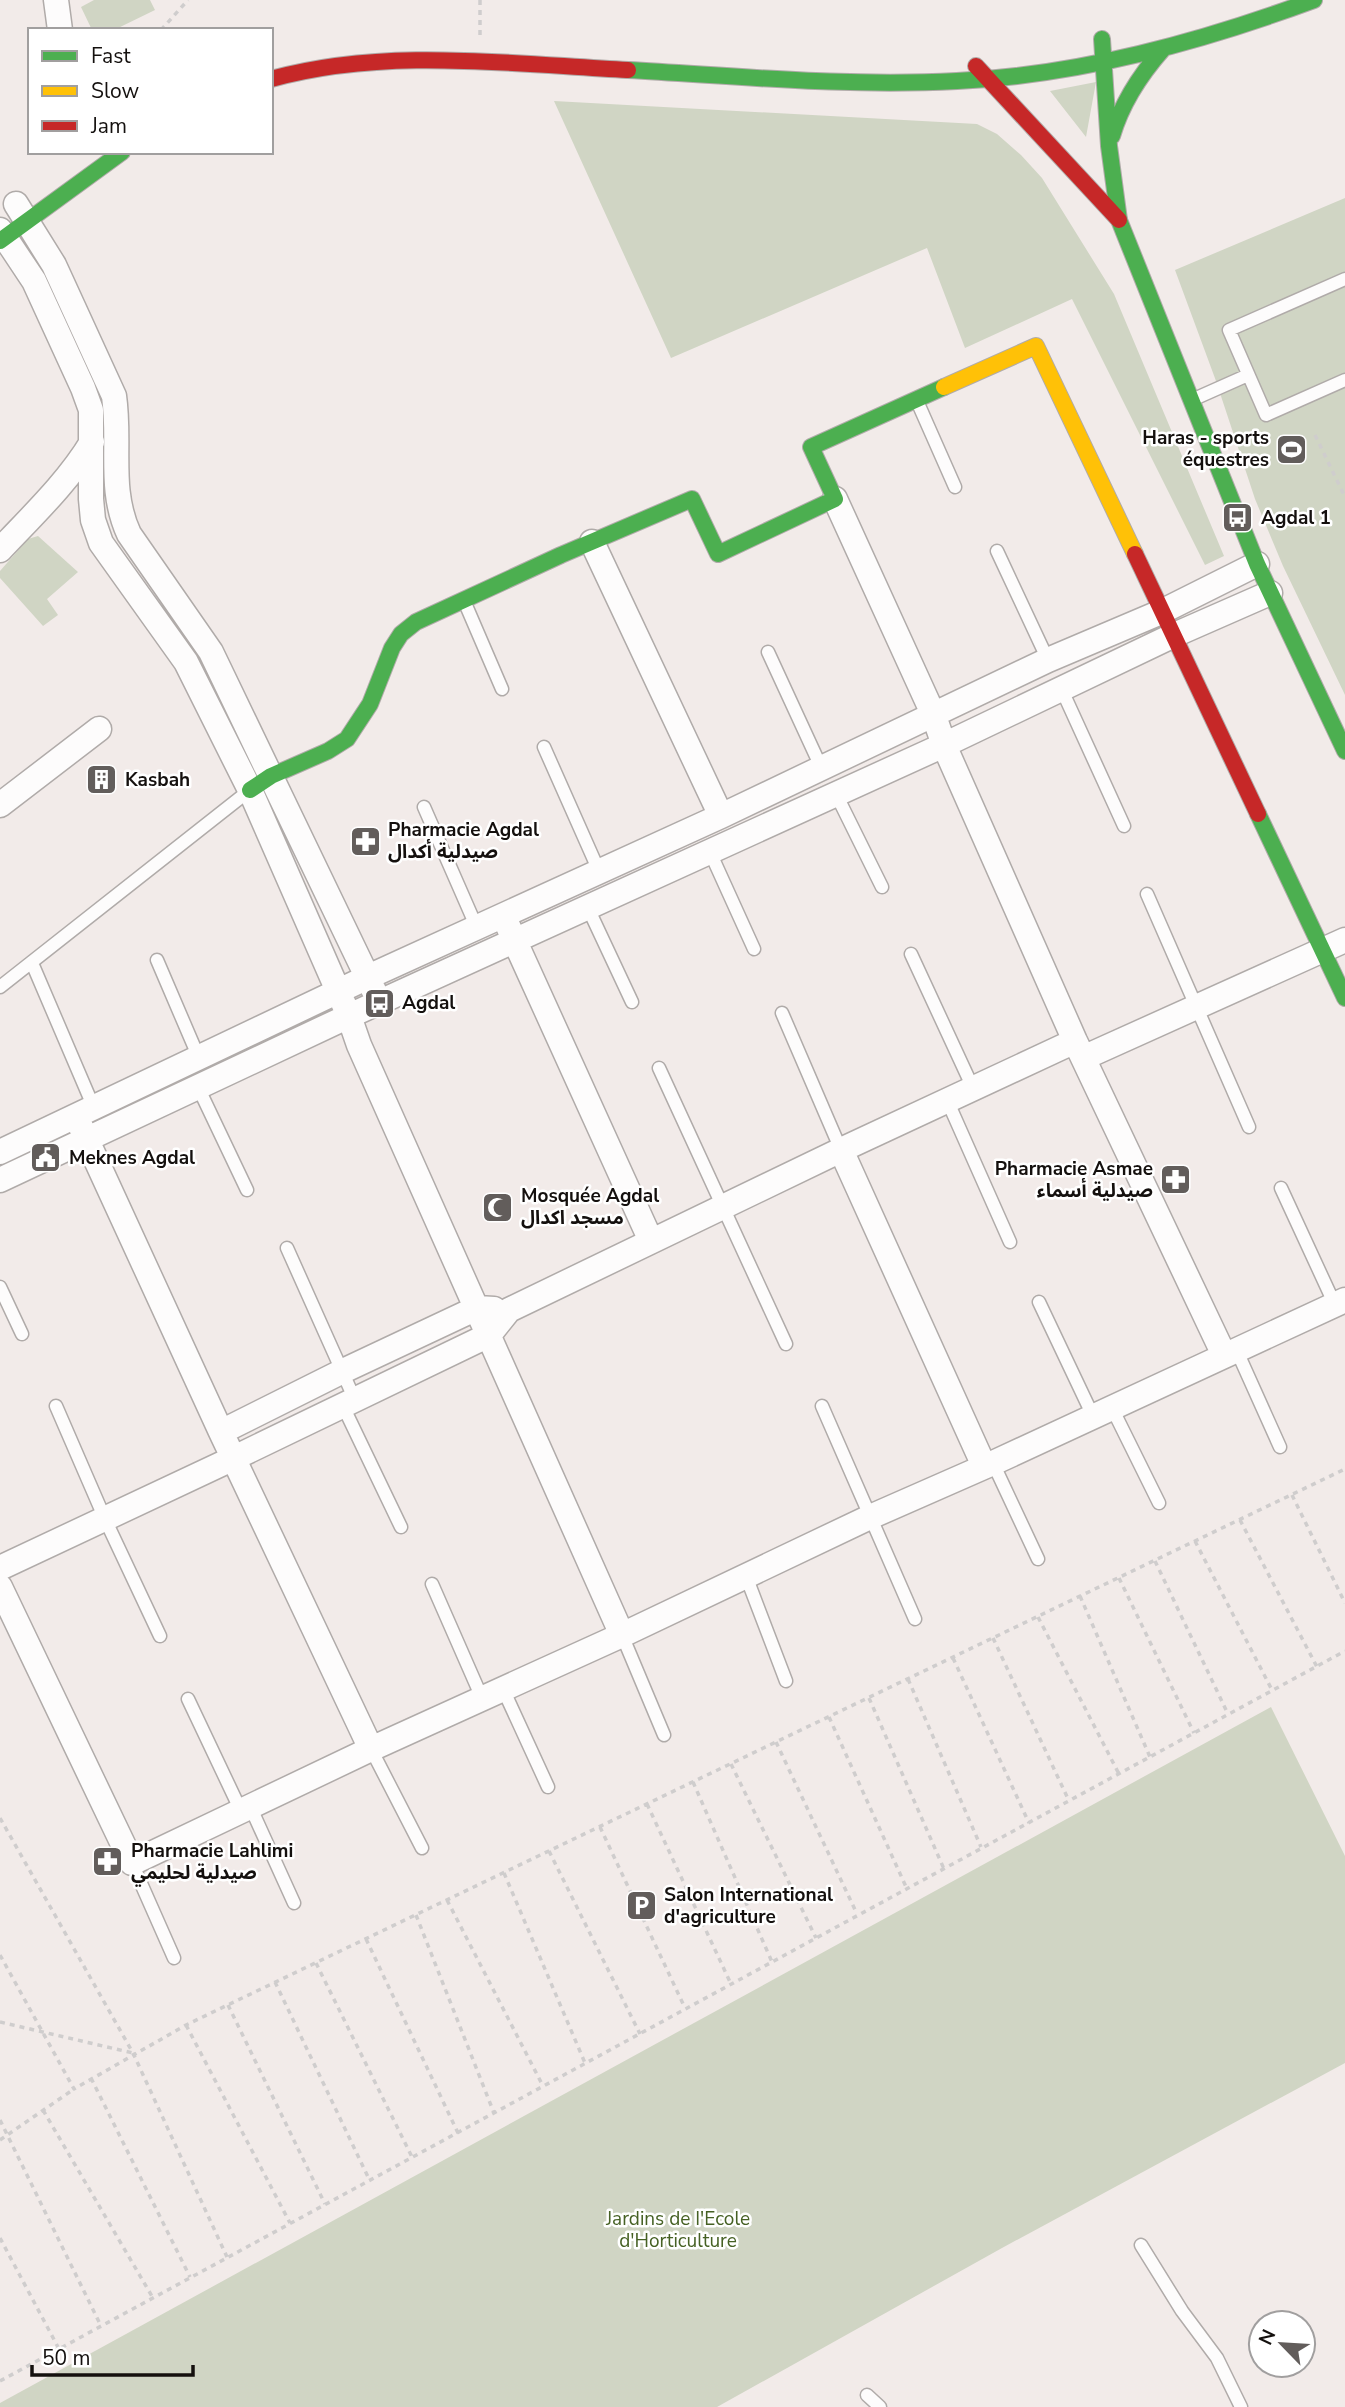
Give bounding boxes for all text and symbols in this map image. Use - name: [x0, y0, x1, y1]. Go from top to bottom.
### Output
- legend: [28, 28, 273, 154]
- text: Fast: [91, 42, 131, 70]
- text: Slow: [91, 77, 140, 105]
- text: Jam: [90, 112, 127, 140]
- place label: Haras - sports équestres: [1142, 425, 1269, 473]
- sports icon: Haras - sports équestres: [1275, 432, 1309, 466]
- bus stop icon: Agdal 1: [1221, 501, 1255, 535]
- place label: Agdal 1: [1261, 505, 1331, 531]
- building icon: Kasbah: [85, 763, 119, 797]
- place label: Kasbah: [125, 767, 190, 793]
- place label: Pharmacie Agdal صيدلية أكدال: [388, 817, 539, 865]
- pharmacy icon: Pharmacie Agdal صيدلية أكدال: [348, 824, 382, 858]
- bus stop icon: Agdal: [362, 986, 396, 1020]
- place label: Agdal: [402, 990, 455, 1016]
- public building icon: Meknes Agdal: [29, 1141, 63, 1175]
- place label: Meknes Agdal: [69, 1145, 195, 1171]
- place label: Pharmacie Asmae صيدلية أسماء: [995, 1156, 1153, 1204]
- pharmacy icon: Pharmacie Asmae صيدلية أسماء: [1159, 1163, 1193, 1197]
- place label: Mosquée Agdal مسجد اكدال: [521, 1183, 659, 1231]
- mosque icon: Mosquée Agdal مسجد اكدال: [481, 1190, 515, 1224]
- place label: Pharmacie Lahlimi صيدلية لحليمي: [131, 1838, 293, 1887]
- pharmacy icon: Pharmacie Lahlimi صيدلية لحليمي: [91, 1845, 125, 1879]
- place label: Salon International d'agriculture: [664, 1882, 833, 1930]
- parking icon: Salon International d'agriculture: [624, 1889, 658, 1923]
- park label: Jardins de I'Ecole d'Horticulture: [605, 2206, 750, 2254]
- north arrow: [1247, 2309, 1317, 2379]
- text: N: [1253, 2325, 1282, 2349]
- scale bar: [32, 2334, 192, 2378]
- text: 50 m: [42, 2344, 91, 2372]

